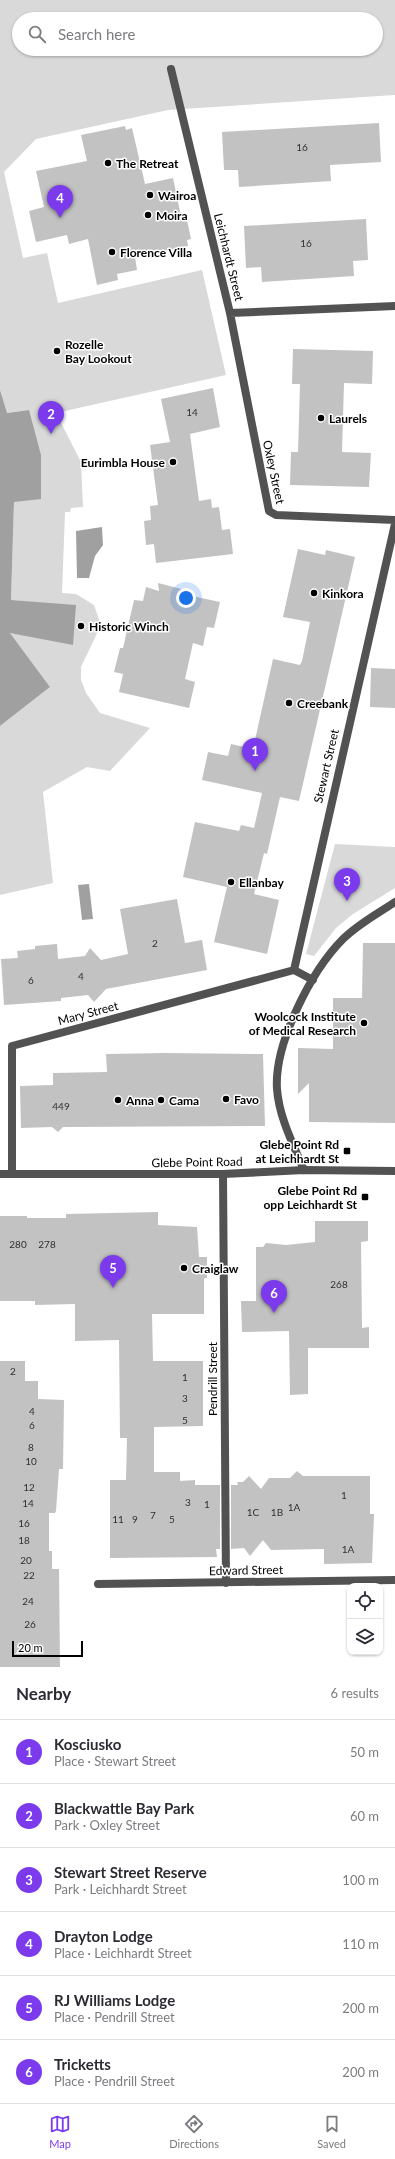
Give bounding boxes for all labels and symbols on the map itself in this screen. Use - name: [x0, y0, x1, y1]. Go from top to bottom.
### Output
- house number: 16: [296, 141, 308, 153]
- place label: The Retreat: [116, 156, 179, 171]
- marker: The Retreat: [103, 158, 113, 168]
- pin: 4: [47, 185, 73, 218]
- place label: Wairoa: [158, 188, 196, 203]
- marker: Wairoa: [145, 190, 155, 200]
- place label: Moira: [156, 208, 188, 223]
- marker: Moira: [143, 210, 153, 220]
- street label: Leichhardt Street: [211, 212, 247, 303]
- house number: 16: [300, 237, 312, 249]
- place label: Florence Villa: [120, 245, 192, 260]
- marker: Florence Villa: [107, 247, 117, 257]
- place label: Rozelle Bay Lookout: [65, 337, 132, 366]
- marker: Rozelle Bay Lookout: [52, 346, 62, 356]
- pin: 2: [38, 401, 64, 434]
- house number: 14: [186, 406, 198, 418]
- place label: Laurels: [329, 411, 367, 426]
- marker: Laurels: [316, 413, 326, 423]
- street label: Oxley Street: [260, 439, 288, 506]
- place label: Eurimbla House: [81, 455, 166, 470]
- marker: Eurimbla House: [168, 457, 178, 467]
- place label: Kinkora: [322, 586, 364, 601]
- your location: [176, 588, 196, 608]
- marker: Kinkora: [309, 588, 319, 598]
- place label: Historic Winch: [89, 619, 169, 634]
- marker: Historic Winch: [76, 621, 86, 631]
- place label: Creebank: [297, 696, 349, 711]
- marker: Creebank: [284, 698, 294, 708]
- street label: Stewart Street: [310, 727, 342, 804]
- pin: 1: [242, 738, 268, 771]
- pin: 3: [334, 868, 360, 901]
- place label: Ellanbay: [239, 875, 284, 890]
- marker: Ellanbay: [226, 877, 236, 887]
- house number: 2: [152, 937, 158, 949]
- house number: 4: [78, 970, 84, 982]
- house number: 6: [28, 974, 34, 986]
- street label: Mary Street: [56, 998, 120, 1028]
- place label: Woolcock Institute of Medical Research: [249, 1009, 357, 1038]
- marker: Woolcock Institute of Medical Research: [359, 1018, 369, 1028]
- place label: Favo: [234, 1092, 259, 1107]
- place label: Anna: [125, 1093, 154, 1108]
- place label: Cama: [169, 1093, 199, 1108]
- marker: Favo: [221, 1094, 231, 1104]
- marker: Anna: [113, 1095, 123, 1105]
- marker: Cama: [156, 1095, 166, 1105]
- house number: 449: [52, 1100, 70, 1112]
- place label: Glebe Point Rd at Leichhardt St: [256, 1137, 340, 1166]
- marker: Glebe Point Rd at Leichhardt St: [342, 1146, 352, 1156]
- street label: Glebe Point Road: [151, 1154, 243, 1170]
- place label: Glebe Point Rd opp Leichhardt St: [263, 1183, 358, 1212]
- marker: Glebe Point Rd opp Leichhardt St: [360, 1192, 370, 1202]
- house number: 280: [9, 1238, 27, 1250]
- house number: 278: [38, 1238, 56, 1250]
- pin: 5: [100, 1255, 126, 1288]
- place label: Craiglaw: [192, 1261, 239, 1276]
- marker: Craiglaw: [179, 1263, 189, 1273]
- house number: 268: [330, 1278, 348, 1290]
- pin: 6: [261, 1280, 287, 1313]
- street label: Pendrill Street: [205, 1341, 220, 1416]
- house number: 2: [10, 1365, 16, 1377]
- house number: 1: [182, 1371, 188, 1383]
- house number: 3: [182, 1392, 188, 1404]
- house number: 4: [29, 1405, 35, 1417]
- house number: 5: [182, 1414, 188, 1426]
- house number: 6: [29, 1419, 35, 1431]
- house number: 8: [28, 1441, 34, 1453]
- house number: 10: [25, 1455, 37, 1467]
- house number: 12: [23, 1481, 35, 1493]
- house number: 1: [341, 1489, 347, 1501]
- house number: 3: [185, 1496, 191, 1508]
- house number: 14: [22, 1497, 34, 1509]
- house number: 1: [204, 1498, 210, 1510]
- house number: 1A: [288, 1501, 301, 1513]
- house number: 1C: [247, 1506, 260, 1518]
- house number: 1B: [271, 1506, 283, 1518]
- house number: 7: [150, 1509, 156, 1521]
- house number: 11: [112, 1513, 124, 1525]
- house number: 9: [132, 1513, 138, 1525]
- house number: 5: [169, 1513, 175, 1525]
- house number: 16: [18, 1517, 30, 1529]
- house number: 18: [18, 1534, 30, 1546]
- house number: 1A: [342, 1543, 355, 1555]
- house number: 20: [20, 1554, 32, 1566]
- street label: Edward Street: [209, 1562, 284, 1578]
- house number: 22: [23, 1569, 35, 1581]
- house number: 24: [22, 1595, 34, 1607]
- house number: 26: [24, 1618, 36, 1630]
- scale bar: [12, 1639, 83, 1658]

